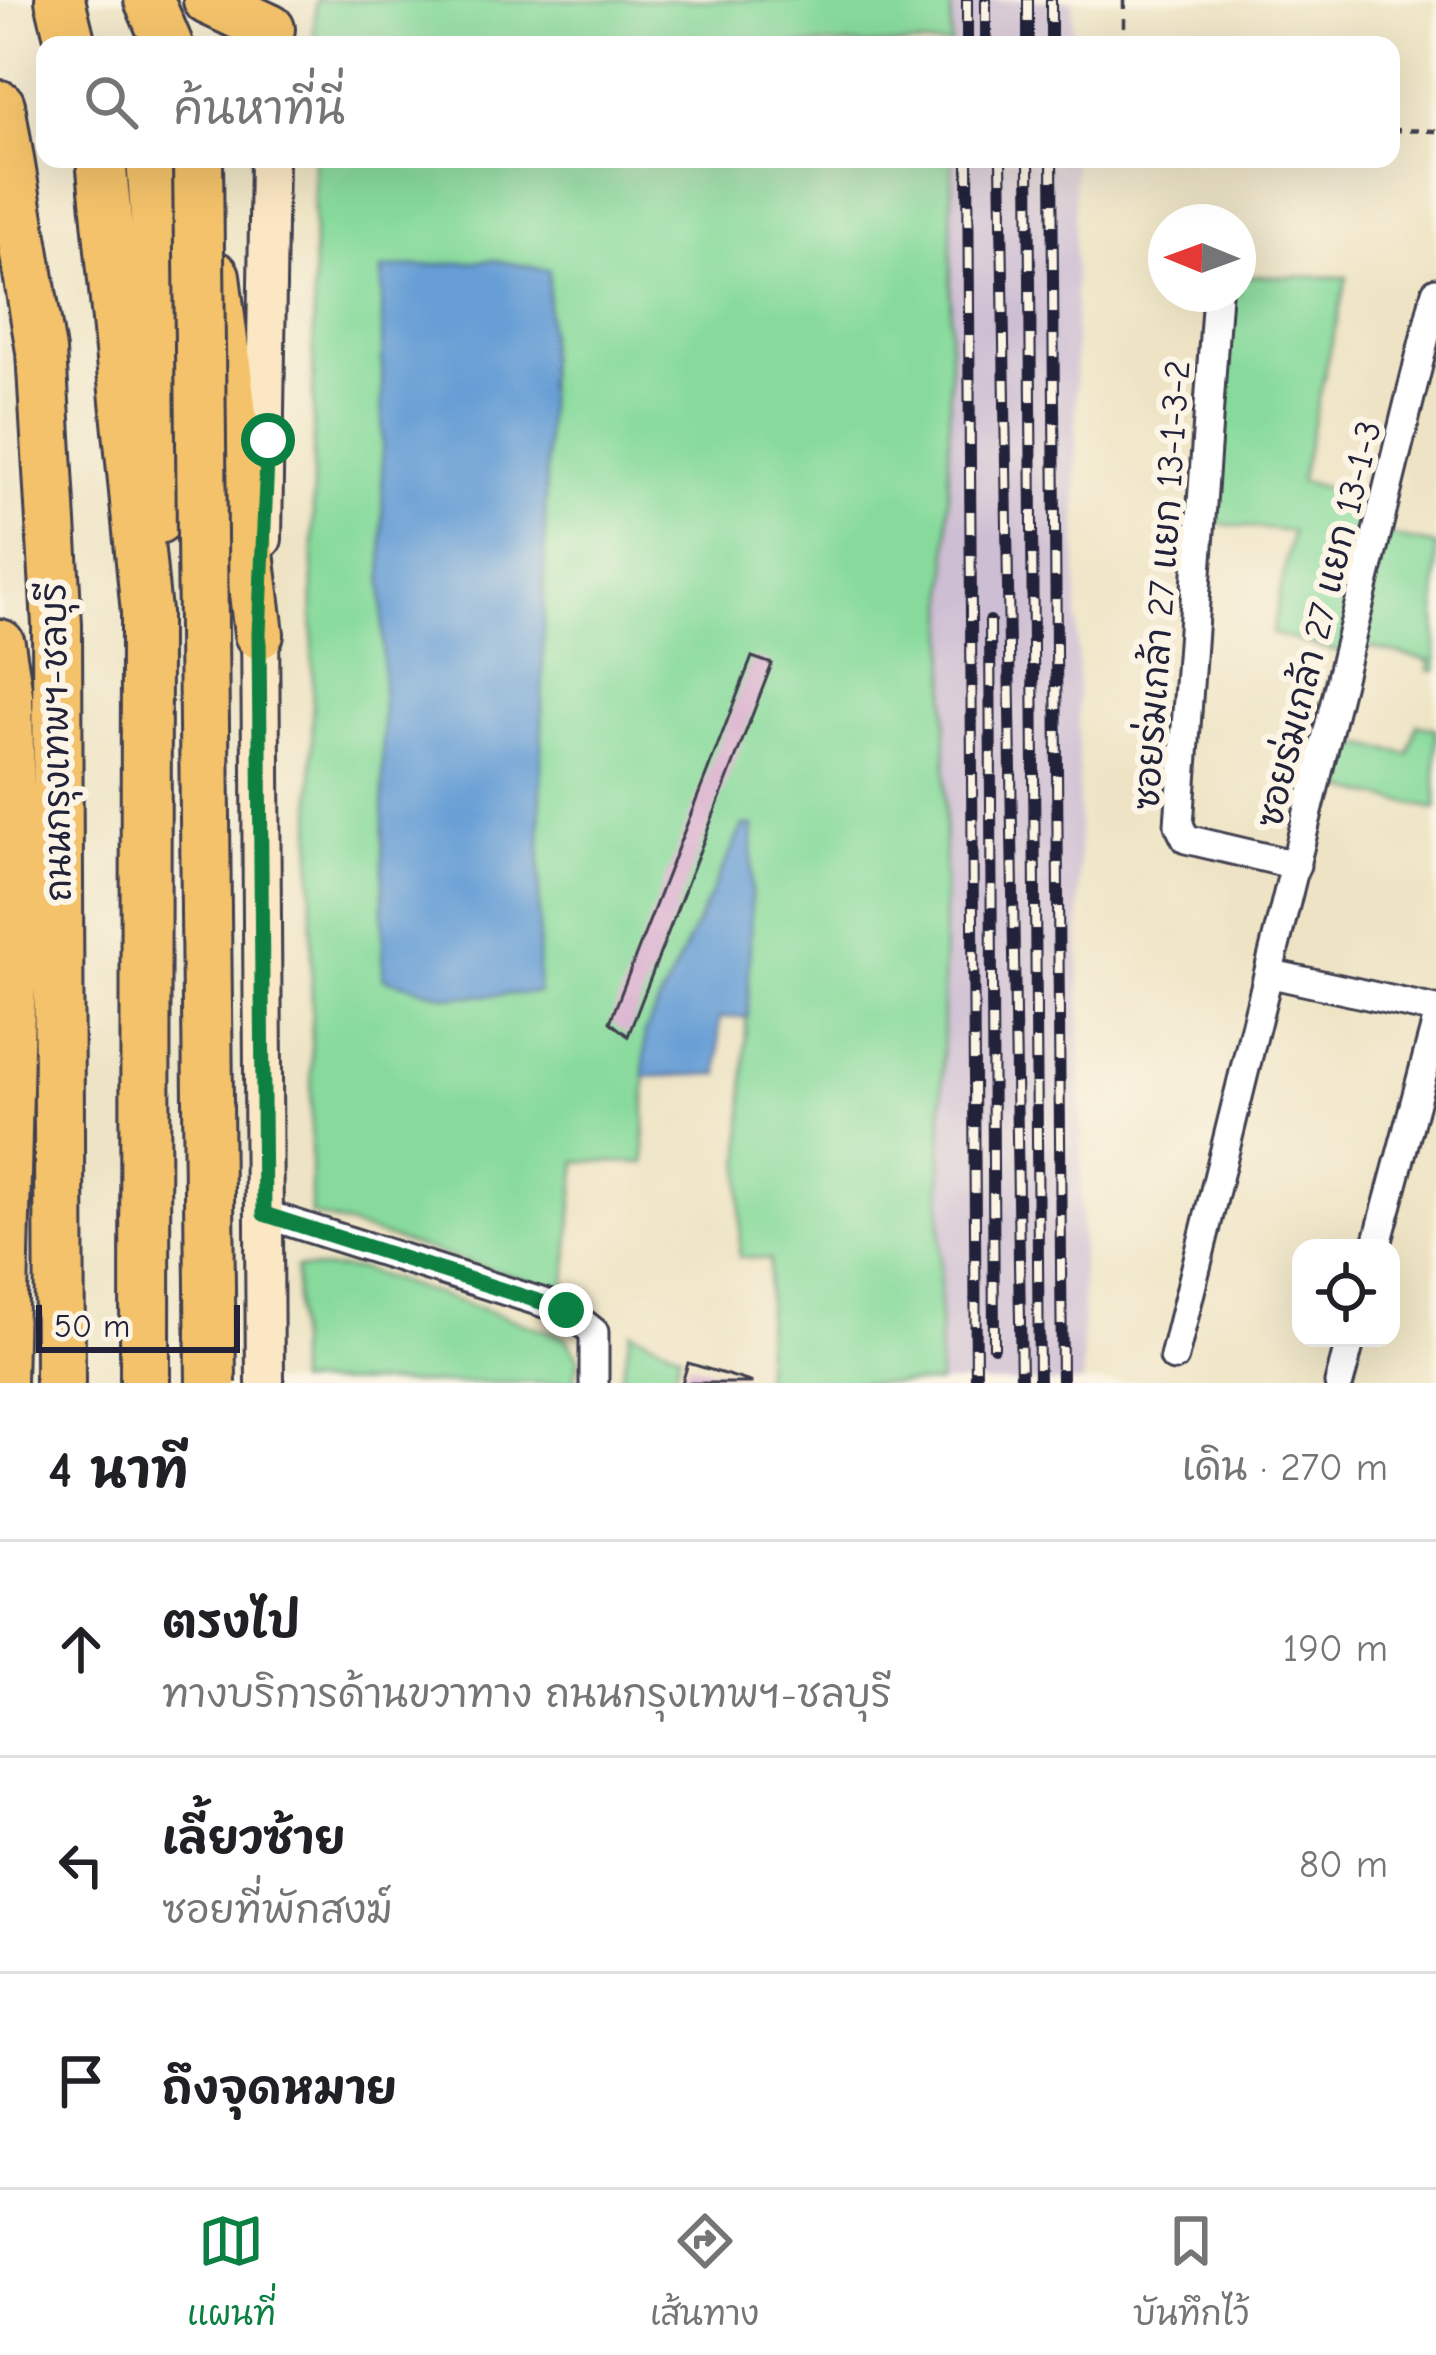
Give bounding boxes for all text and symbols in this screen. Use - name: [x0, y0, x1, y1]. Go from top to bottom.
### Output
- search box: [36, 36, 1400, 168]
- icon: search: [78, 69, 144, 135]
- text: ค้นหาที่นี่: [174, 83, 345, 135]
- north arrow: [1148, 204, 1256, 312]
- street label: ซอยร่มเกล้า 27 แยก 13-1-3-2: [1123, 359, 1199, 811]
- route start: [241, 413, 295, 467]
- street label: ซอยร่มเกล้า 27 แยก 13-1-3: [1246, 416, 1390, 832]
- street label: ถนนกรุงเทพฯ-ชลบุรี: [32, 582, 86, 902]
- map controls: [1292, 1239, 1400, 1347]
- button: locate: [1292, 1239, 1400, 1347]
- route end: [539, 1283, 593, 1337]
- scale bar: [36, 1299, 240, 1352]
- text: 50 m: [54, 1307, 130, 1345]
- text: 4 นาที: [48, 1441, 188, 1500]
- text: เดิน · 270 m: [1182, 1445, 1388, 1490]
- text: ตรงไป: [162, 1596, 300, 1648]
- icon: ahead: [48, 1616, 114, 1682]
- text: 190 m: [1283, 1626, 1388, 1671]
- text: ทางบริการด้านขวาทาง ถนนกรุงเทพฯ-ชลบุรี: [162, 1672, 892, 1717]
- text: เลี้ยวซ้าย: [162, 1812, 345, 1864]
- icon: left: [48, 1832, 114, 1898]
- text: 80 m: [1299, 1842, 1388, 1887]
- text: ซอยที่พักสงฆ์: [162, 1888, 393, 1933]
- icon: arrive: [48, 2048, 114, 2114]
- text: ถึงจุดหมาย: [162, 2062, 397, 2114]
- tab: แผนที่: [187, 2208, 276, 2338]
- tab: เส้นทาง: [650, 2208, 759, 2338]
- tab: บันทึกไว้: [1133, 2208, 1249, 2338]

